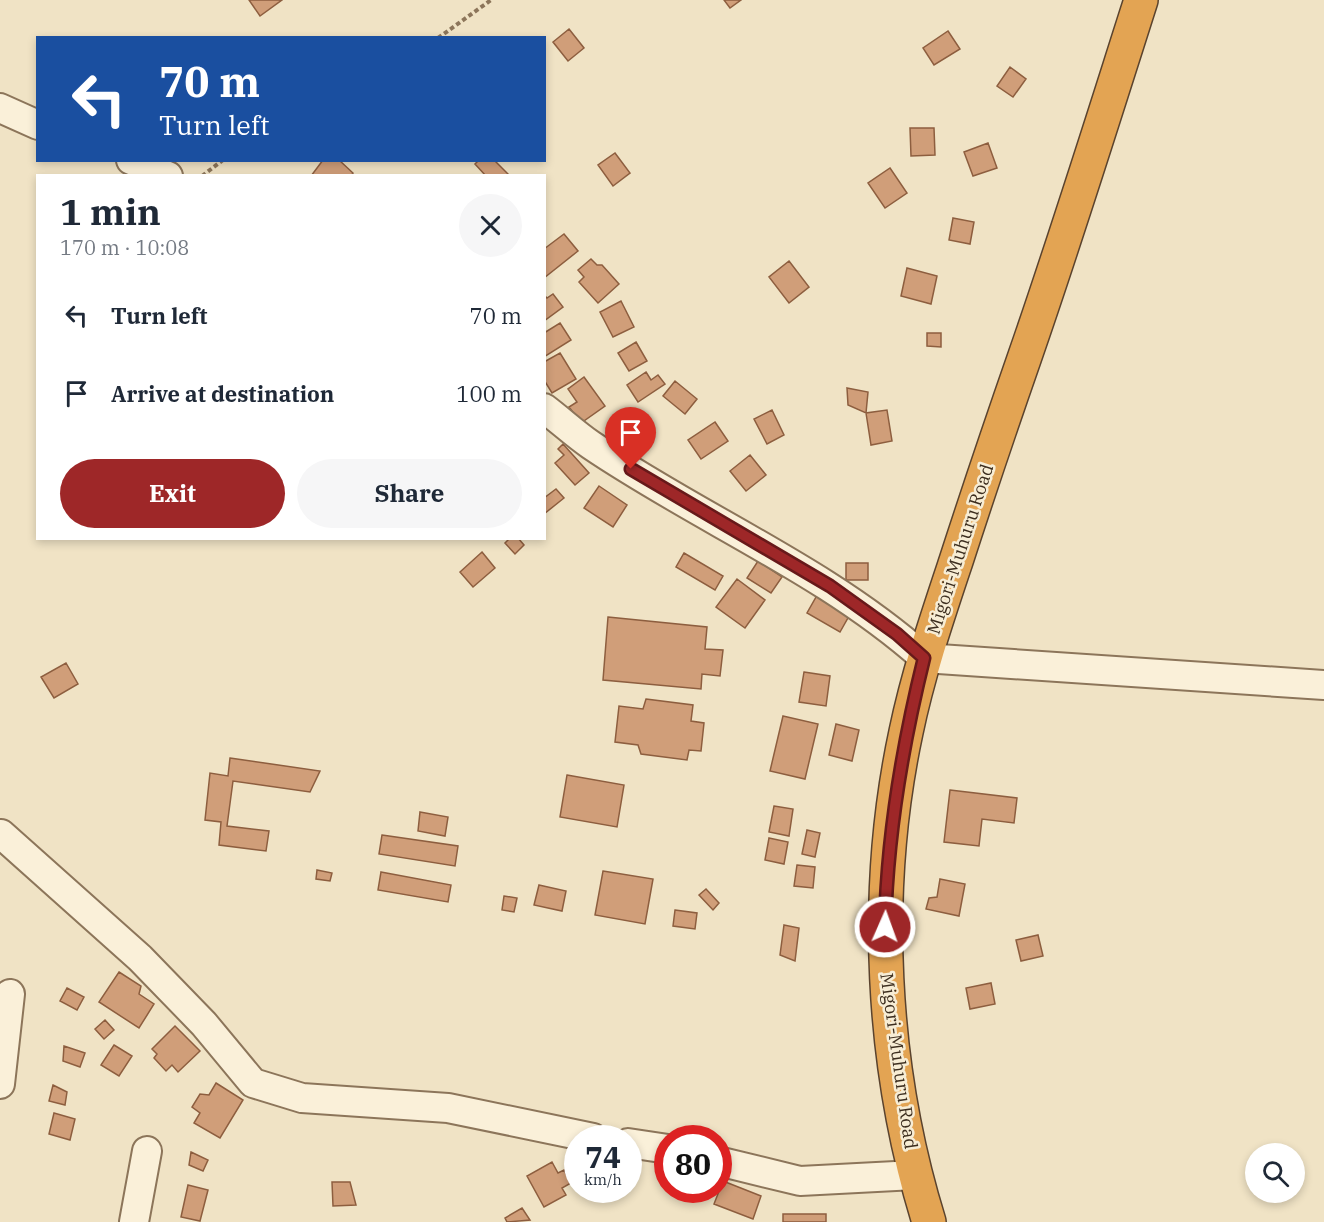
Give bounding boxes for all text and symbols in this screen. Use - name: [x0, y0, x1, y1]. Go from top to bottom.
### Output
- text: 70 m: [159, 54, 260, 109]
- icon: left: [60, 60, 138, 138]
- text: Turn left: [159, 107, 270, 142]
- text: 1 min: [60, 188, 161, 235]
- button: close: [459, 194, 522, 257]
- text: 170 m · 10:08: [60, 234, 189, 261]
- icon: left: [60, 299, 93, 332]
- text: Turn left: [111, 301, 207, 330]
- text: 70 m: [470, 301, 522, 330]
- icon: arrive: [60, 377, 93, 410]
- text: Arrive at destination: [111, 379, 334, 408]
- text: 100 m: [456, 379, 522, 408]
- pin: [605, 407, 656, 469]
- icon: arrive: [614, 416, 647, 449]
- button: Exit: [60, 459, 285, 528]
- button: Share: [297, 459, 522, 528]
- street label: Migori-Muhuru Road: [922, 461, 998, 637]
- position arrow: [853, 895, 917, 959]
- street label: Migori-Muhuru Road: [875, 971, 923, 1151]
- speed limit sign: 80: [654, 1125, 732, 1203]
- text: 74: [585, 1137, 621, 1176]
- map controls: [1245, 1143, 1305, 1203]
- button: search: [1245, 1143, 1305, 1203]
- text: km/h: [584, 1170, 622, 1189]

